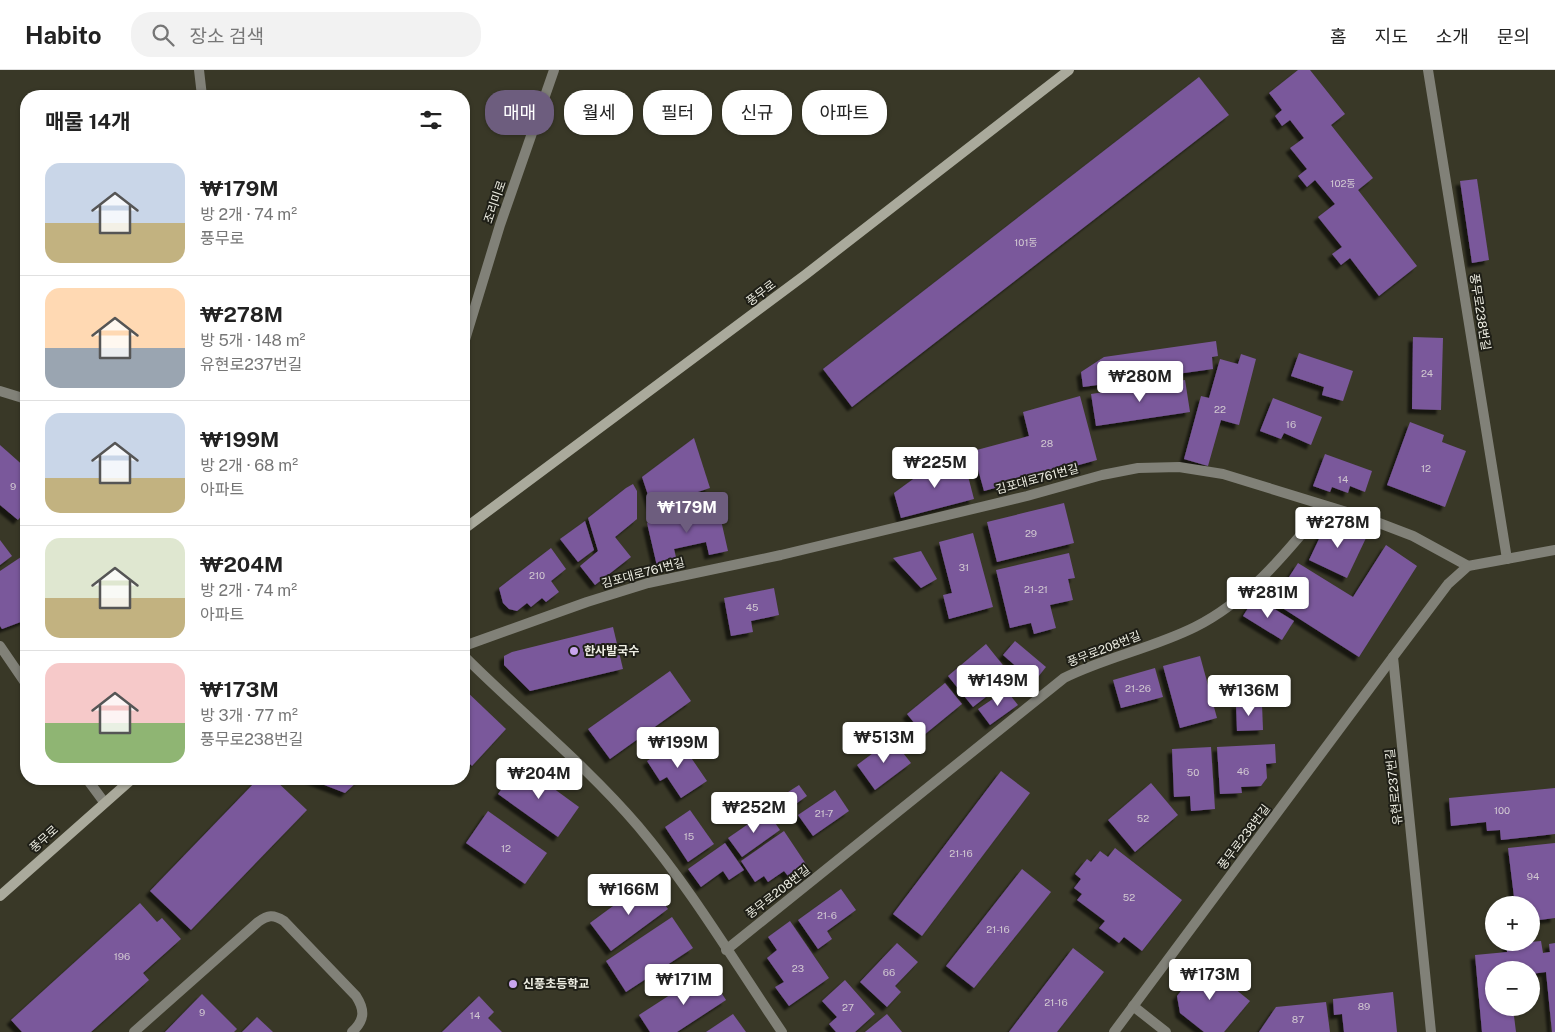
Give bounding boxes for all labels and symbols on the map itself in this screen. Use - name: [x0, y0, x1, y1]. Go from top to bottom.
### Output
- house number: 102동: [1330, 177, 1356, 189]
- street label: 조리미로: [481, 179, 509, 225]
- house number: 101동: [1014, 236, 1038, 248]
- street label: 풍무로238번길: [1467, 273, 1493, 351]
- street label: 풍무로: [744, 277, 778, 309]
- pin: ₩280M: [1105, 360, 1175, 403]
- house number: 24: [1421, 367, 1433, 379]
- house number: 22: [1214, 403, 1226, 415]
- house number: 16: [1286, 418, 1296, 430]
- house number: 28: [1041, 437, 1053, 449]
- pin: ₩225M: [900, 446, 970, 489]
- street label: 김포대로761번길: [994, 461, 1080, 497]
- house number: 12: [1421, 462, 1431, 474]
- house number: 14: [1338, 473, 1348, 485]
- house number: 9: [10, 480, 16, 492]
- pin: ₩179M: [652, 492, 722, 534]
- pin: ₩278M: [1303, 506, 1373, 549]
- house number: 29: [1025, 527, 1037, 539]
- street label: 김포대로761번길: [600, 555, 686, 591]
- house number: 31: [959, 561, 969, 573]
- house number: 210: [529, 569, 545, 581]
- pin: ₩281M: [1233, 576, 1303, 619]
- house number: 21-21: [1024, 583, 1048, 595]
- house number: 45: [746, 601, 758, 613]
- street label: 풍무로208번길: [1065, 629, 1143, 669]
- place label: 한사발국수: [584, 644, 639, 658]
- marker: 한사발국수: [568, 645, 580, 657]
- pin: ₩149M: [963, 664, 1033, 707]
- pin: ₩136M: [1214, 674, 1284, 717]
- house number: 21-26: [1125, 682, 1151, 694]
- pin: ₩513M: [849, 722, 919, 764]
- pin: ₩199M: [643, 726, 713, 769]
- street label: 유현로237번길: [1383, 748, 1405, 826]
- pin: ₩204M: [504, 758, 574, 800]
- house number: 46: [1237, 765, 1249, 777]
- house number: 50: [1187, 766, 1199, 778]
- pin: ₩252M: [719, 792, 789, 834]
- street label: 풍무로238번길: [1215, 802, 1273, 872]
- house number: 100: [1494, 804, 1510, 816]
- house number: 21-7: [815, 807, 833, 819]
- house number: 52: [1137, 812, 1149, 824]
- street label: 풍무로: [27, 823, 61, 855]
- house number: 15: [684, 830, 694, 842]
- house number: 12: [501, 842, 511, 854]
- house number: 21-16: [949, 847, 973, 859]
- street label: 풍무로208번길: [743, 863, 813, 921]
- house number: 94: [1527, 870, 1539, 882]
- pin: ₩166M: [594, 874, 664, 916]
- house number: 52: [1123, 891, 1135, 903]
- house number: 21-6: [817, 909, 837, 921]
- house number: 21-16: [986, 923, 1010, 935]
- house number: 196: [114, 950, 130, 962]
- pin: ₩173M: [1175, 958, 1245, 1001]
- house number: 23: [792, 962, 804, 974]
- pin: ₩171M: [649, 964, 719, 1006]
- house number: 66: [883, 966, 895, 978]
- place label: 신풍초등학교: [523, 977, 589, 991]
- marker: 신풍초등학교: [507, 978, 519, 990]
- house number: 21-16: [1044, 996, 1068, 1008]
- house number: 89: [1358, 1000, 1370, 1012]
- house number: 27: [842, 1001, 854, 1013]
- house number: 9: [199, 1006, 205, 1018]
- house number: 14: [470, 1009, 480, 1021]
- house number: 87: [1292, 1013, 1304, 1025]

